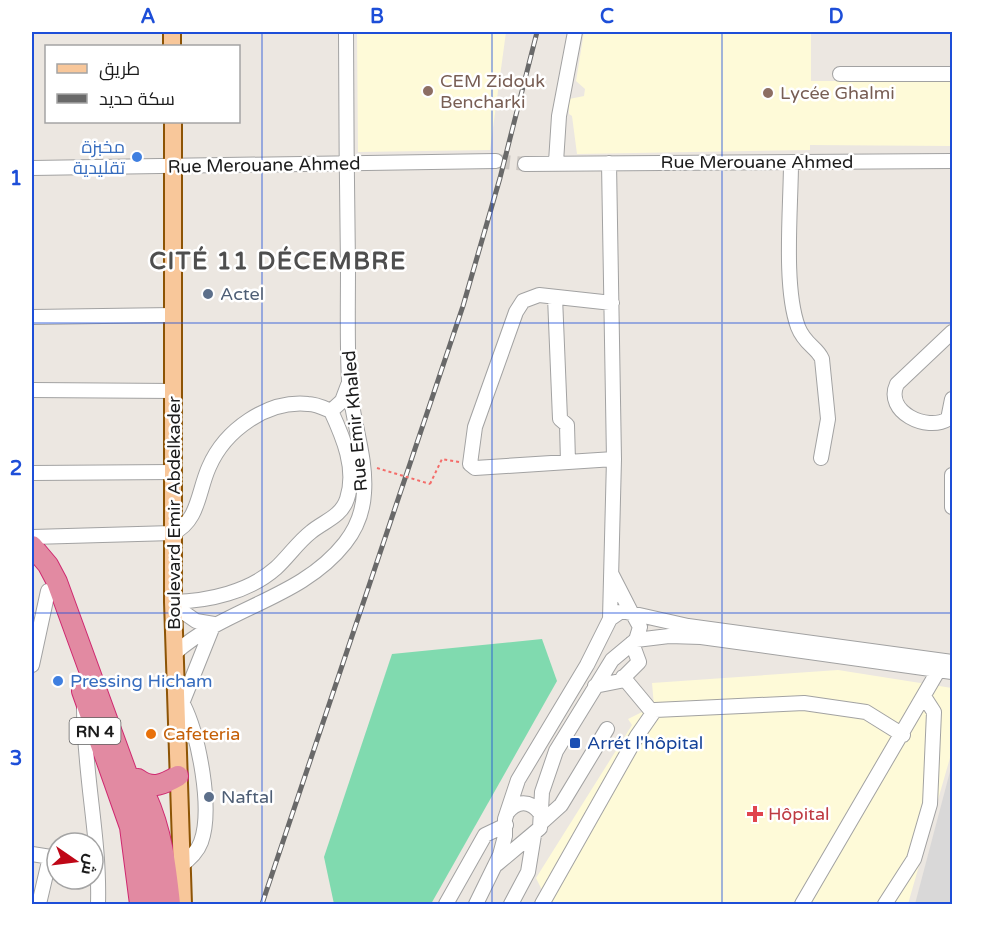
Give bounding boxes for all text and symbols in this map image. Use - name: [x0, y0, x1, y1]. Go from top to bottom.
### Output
- text: A: [141, 5, 156, 29]
- text: B: [370, 5, 384, 29]
- text: C: [600, 5, 614, 29]
- text: D: [828, 5, 844, 29]
- legend: [45, 45, 240, 123]
- text: طريق: [99, 58, 140, 81]
- place label: CEM Zidouk Bencharki: [440, 70, 545, 113]
- place label: Lycée Ghalmi: [780, 82, 895, 104]
- marker: CEM Zidouk Bencharki: [421, 84, 435, 98]
- marker: Lycée Ghalmi: [761, 86, 775, 100]
- text: سكة حديد: [99, 88, 175, 110]
- place label: مخبزة تقليدية: [73, 136, 125, 179]
- marker: مخبزة تقليدية: [130, 150, 144, 164]
- street label: Rue Merouane Ahmed: [661, 151, 853, 173]
- street label: Rue Merouane Ahmed: [167, 152, 361, 178]
- text: 1: [10, 167, 22, 191]
- district label: CITÉ 11 DÉCEMBRE: [149, 246, 407, 276]
- place label: Actel: [220, 283, 264, 305]
- marker: Actel: [201, 287, 215, 301]
- street label: Rue Emir Khaled: [338, 349, 372, 493]
- street label: Boulevard Emir Abdelkader: [163, 396, 185, 630]
- text: 2: [10, 457, 22, 481]
- place label: Pressing Hicham: [70, 670, 213, 692]
- marker: Pressing Hicham: [51, 674, 65, 688]
- road number: RN 4: [70, 718, 121, 744]
- place label: Cafeteria: [163, 723, 240, 745]
- marker: Cafeteria: [144, 727, 158, 741]
- place label: Arrét l'hôpital: [587, 732, 703, 754]
- marker: Arrét l'hôpital: [568, 736, 582, 750]
- text: 3: [10, 747, 22, 771]
- place label: Naftal: [221, 786, 274, 808]
- marker: Naftal: [202, 790, 216, 804]
- place label: Hôpital: [768, 803, 830, 825]
- marker: Hôpital: [746, 805, 764, 823]
- north arrow: [45, 831, 105, 891]
- text: ش: [76, 852, 101, 877]

